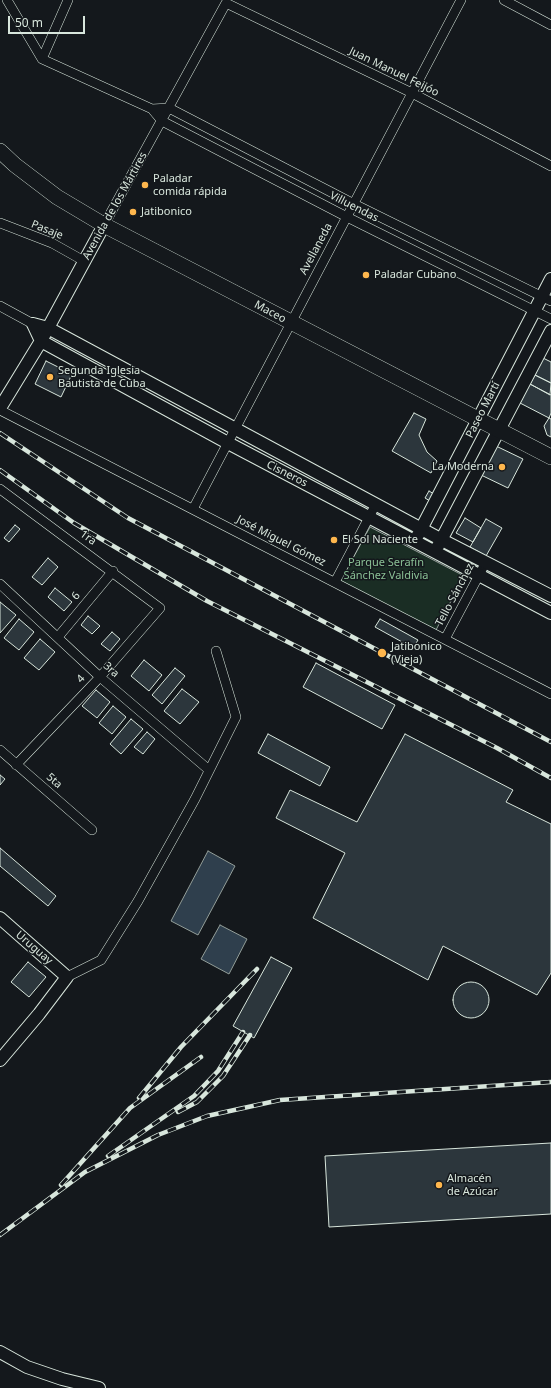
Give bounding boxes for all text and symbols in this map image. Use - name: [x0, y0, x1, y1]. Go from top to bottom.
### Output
- scale bar: [10, 8, 87, 34]
- text: 50 m: [15, 14, 43, 31]
- street label: Juan Manuel Feijóo: [347, 45, 441, 99]
- street label: Avenida de los Mártires: [80, 150, 150, 262]
- place label: Paladar comida rápida: [153, 172, 227, 198]
- marker: Paladar comida rápida: [140, 180, 150, 190]
- street label: Villuendas: [327, 189, 381, 225]
- place label: Jatibonico: [141, 205, 192, 219]
- marker: Jatibonico: [128, 207, 138, 217]
- street label: Pasaje: [29, 218, 65, 242]
- street label: Avellaneda: [297, 221, 335, 277]
- place label: Paladar Cubano: [374, 268, 456, 282]
- marker: Paladar Cubano: [361, 270, 371, 280]
- street label: Maceo: [252, 298, 288, 326]
- place label: Segunda Iglesia Bautista de Cuba: [58, 364, 146, 390]
- marker: Segunda Iglesia Bautista de Cuba: [45, 372, 55, 382]
- street label: Paseo Martí: [463, 380, 503, 440]
- street label: Cisneros: [264, 458, 310, 490]
- place label: La Moderna: [432, 460, 494, 474]
- marker: La Moderna: [497, 462, 507, 472]
- street label: José Miguel Gómez: [234, 513, 328, 569]
- street label: 1ra: [77, 528, 99, 548]
- place label: El Sol Naciente: [342, 533, 418, 547]
- marker: El Sol Naciente: [329, 535, 339, 545]
- park label: Parque Serafín Sánchez Valdivia: [344, 556, 428, 582]
- street label: Tello Sánchez: [433, 561, 477, 629]
- street label: 6: [69, 589, 83, 603]
- place label: Jatibonico (Vieja): [391, 640, 442, 666]
- marker: Jatibonico (Vieja): [376, 647, 388, 659]
- street label: 3ra: [100, 659, 122, 681]
- street label: 4: [74, 672, 88, 686]
- street label: 5ta: [43, 771, 65, 791]
- street label: Uruguay: [13, 928, 55, 968]
- place label: Almacén de Azúcar: [447, 1172, 498, 1198]
- marker: Almacén de Azúcar: [434, 1180, 444, 1190]

